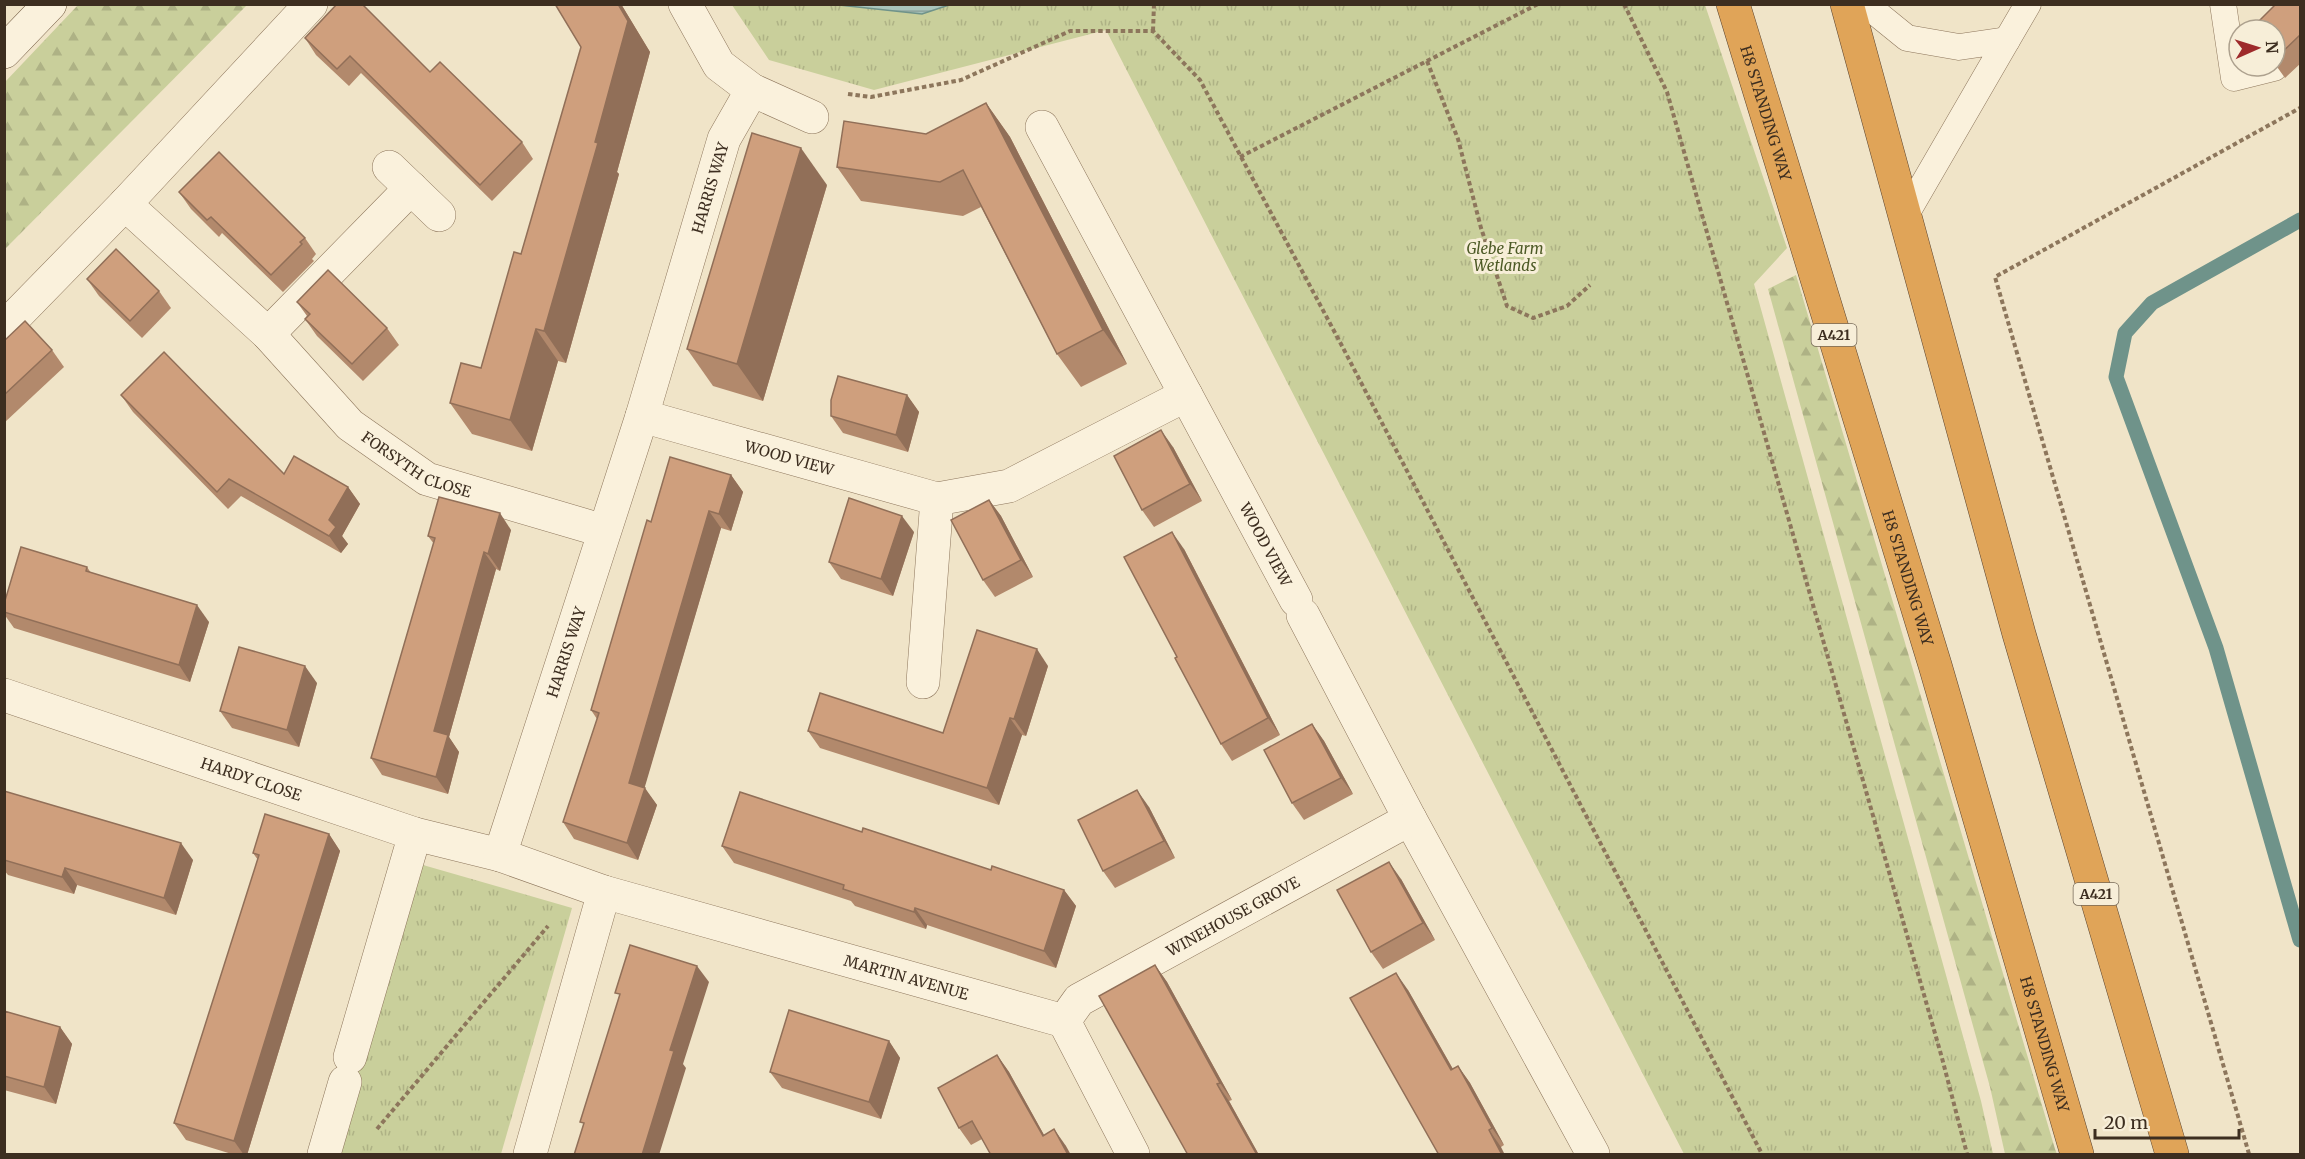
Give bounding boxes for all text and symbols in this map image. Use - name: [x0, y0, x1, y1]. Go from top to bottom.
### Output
- north arrow: [2227, 18, 2287, 78]
- text: N: [2262, 40, 2282, 54]
- street label: H8 STANDING WAY: [1737, 43, 1796, 183]
- street label: HARRIS WAY: [687, 140, 732, 236]
- park label: Glebe Farm Wetlands: [1466, 239, 1544, 275]
- road number: A421: [1812, 324, 1856, 346]
- street label: FORSYTH CLOSE: [358, 427, 474, 501]
- street label: WOOD VIEW: [741, 436, 837, 479]
- street label: WOOD VIEW: [1235, 498, 1297, 590]
- street label: H8 STANDING WAY: [1879, 508, 1938, 648]
- street label: HARRIS WAY: [542, 604, 589, 700]
- street label: HARDY CLOSE: [198, 753, 305, 805]
- street label: WINEHOUSE GROVE: [1162, 872, 1303, 960]
- road number: A421: [2074, 883, 2118, 905]
- street label: MARTIN AVENUE: [842, 950, 971, 1003]
- street label: H8 STANDING WAY: [2016, 974, 2074, 1115]
- scale bar: [2095, 1102, 2239, 1140]
- text: 20 m: [2104, 1111, 2148, 1134]

